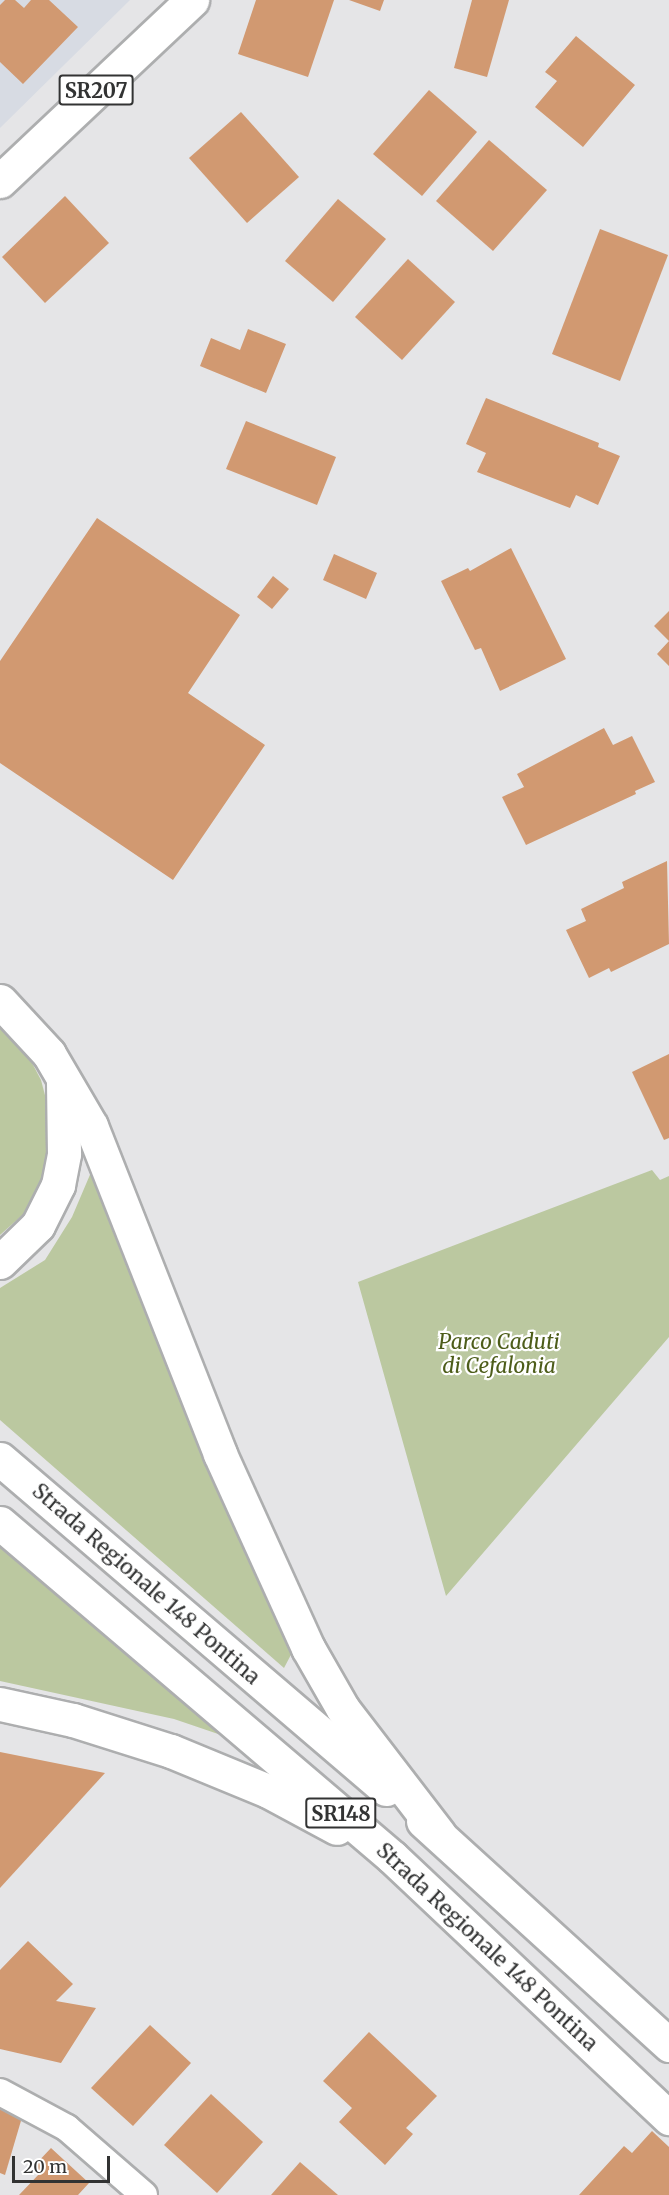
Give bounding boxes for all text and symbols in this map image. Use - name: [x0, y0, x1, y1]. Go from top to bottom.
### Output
- road number: SR207: [58, 73, 134, 107]
- park label: Parco Caduti di Cefalonia: [438, 1329, 560, 1379]
- street label: Strada Regionale 148 Pontina: [27, 1478, 265, 1690]
- road number: SR148: [305, 1796, 377, 1830]
- street label: Strada Regionale 148 Pontina: [371, 1838, 603, 2056]
- scale bar: [15, 2144, 112, 2182]
- text: 20 m: [23, 2155, 67, 2178]

